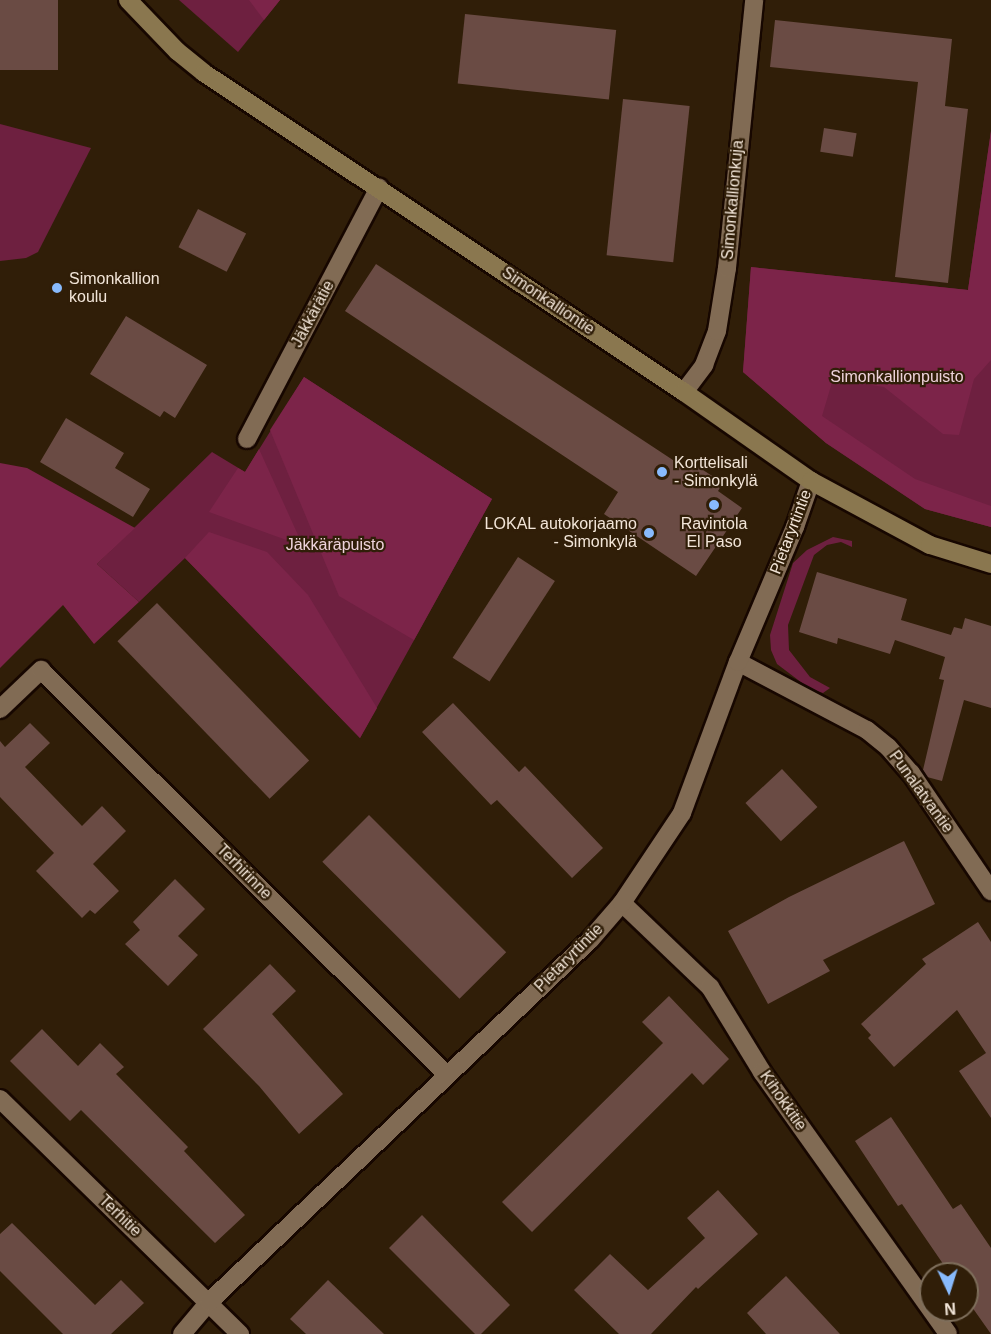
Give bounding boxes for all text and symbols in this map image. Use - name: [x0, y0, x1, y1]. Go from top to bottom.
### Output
- street label: Simonkallionkuja: [718, 139, 748, 261]
- street label: Simonkalliontie: [498, 263, 598, 339]
- place label: Simonkallion koulu: [69, 269, 160, 307]
- street label: Jäkkärätie: [287, 277, 339, 351]
- marker: Simonkallion koulu: [50, 281, 64, 295]
- park label: Simonkallionpuisto: [830, 367, 964, 387]
- place label: Korttelisali - Simonkylä: [674, 453, 758, 491]
- marker: Korttelisali - Simonkylä: [655, 465, 669, 479]
- street label: Pietaryrtintie: [766, 487, 816, 577]
- marker: Ravintola El Paso: [707, 498, 721, 512]
- place label: LOKAL autokorjaamo - Simonkylä: [484, 514, 637, 552]
- place label: Ravintola El Paso: [681, 514, 747, 552]
- marker: LOKAL autokorjaamo - Simonkylä: [642, 526, 656, 540]
- park label: Jäkkäräpuisto: [286, 535, 384, 555]
- street label: Punalatvantie: [885, 747, 957, 837]
- street label: Terhirinne: [212, 840, 276, 904]
- street label: Pietaryrtintie: [531, 920, 607, 996]
- street label: Kihokkitie: [755, 1067, 811, 1135]
- street label: Terhitie: [95, 1191, 145, 1241]
- north arrow: [919, 1262, 979, 1322]
- text: N: [944, 1300, 957, 1317]

